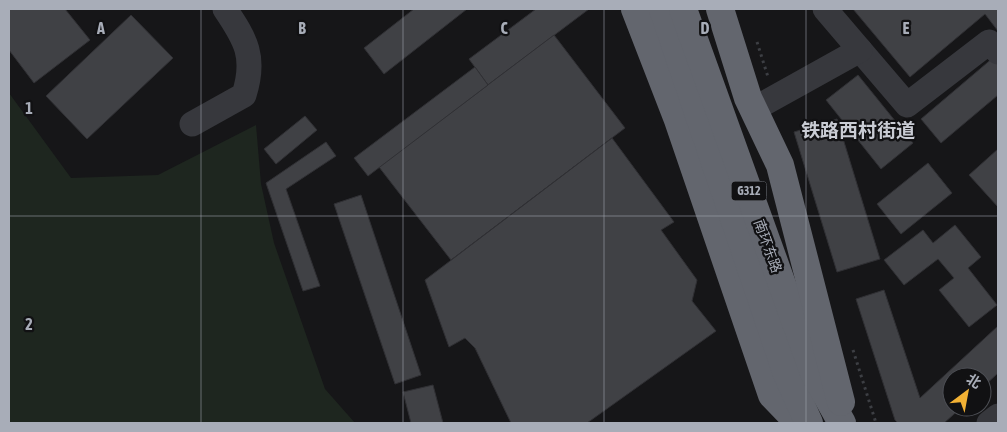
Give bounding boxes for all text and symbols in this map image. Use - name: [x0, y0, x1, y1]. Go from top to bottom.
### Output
- text: A: [96, 19, 105, 37]
- text: B: [298, 19, 306, 37]
- text: C: [500, 19, 508, 37]
- text: D: [701, 19, 710, 37]
- text: E: [903, 19, 910, 37]
- text: 1: [25, 99, 33, 117]
- district label: 铁路西村街道: [801, 119, 915, 141]
- road number: G312: [732, 182, 766, 200]
- street label: 南环东路: [751, 217, 785, 275]
- text: 2: [25, 315, 33, 333]
- north arrow: [942, 367, 992, 417]
- text: 北: [964, 370, 984, 391]

